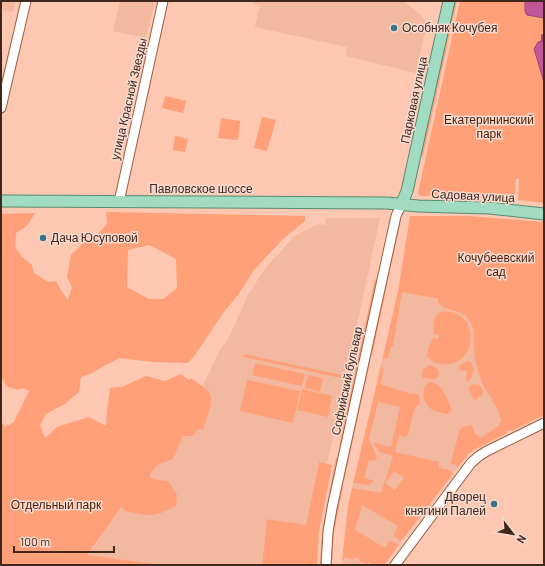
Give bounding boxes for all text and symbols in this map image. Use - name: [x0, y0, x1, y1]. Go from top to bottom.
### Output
- place label: Особняк Кочубея: [402, 20, 498, 35]
- marker: Особняк Кочубея: [389, 23, 399, 33]
- street label: улица Красной Звезды: [107, 36, 150, 161]
- street label: Парковая улица: [397, 55, 430, 145]
- park label: Екатерининский парк: [444, 112, 534, 141]
- street label: Павловское шоссе: [149, 181, 253, 195]
- street label: Садовая улица: [431, 186, 516, 205]
- place label: Дача Юсуповой: [51, 230, 138, 245]
- marker: Дача Юсуповой: [38, 233, 48, 243]
- park label: Кочубеевский сад: [458, 250, 534, 279]
- street label: Софийский бульвар: [328, 325, 365, 437]
- place label: Дворец княгини Палей: [405, 489, 486, 517]
- park label: Отдельный парк: [11, 497, 102, 512]
- marker: Дворец княгини Палей: [489, 499, 499, 509]
- north arrow: [493, 514, 533, 554]
- scale bar: [14, 528, 114, 554]
- text: N: [515, 533, 529, 546]
- text: 100 m: [20, 534, 50, 548]

